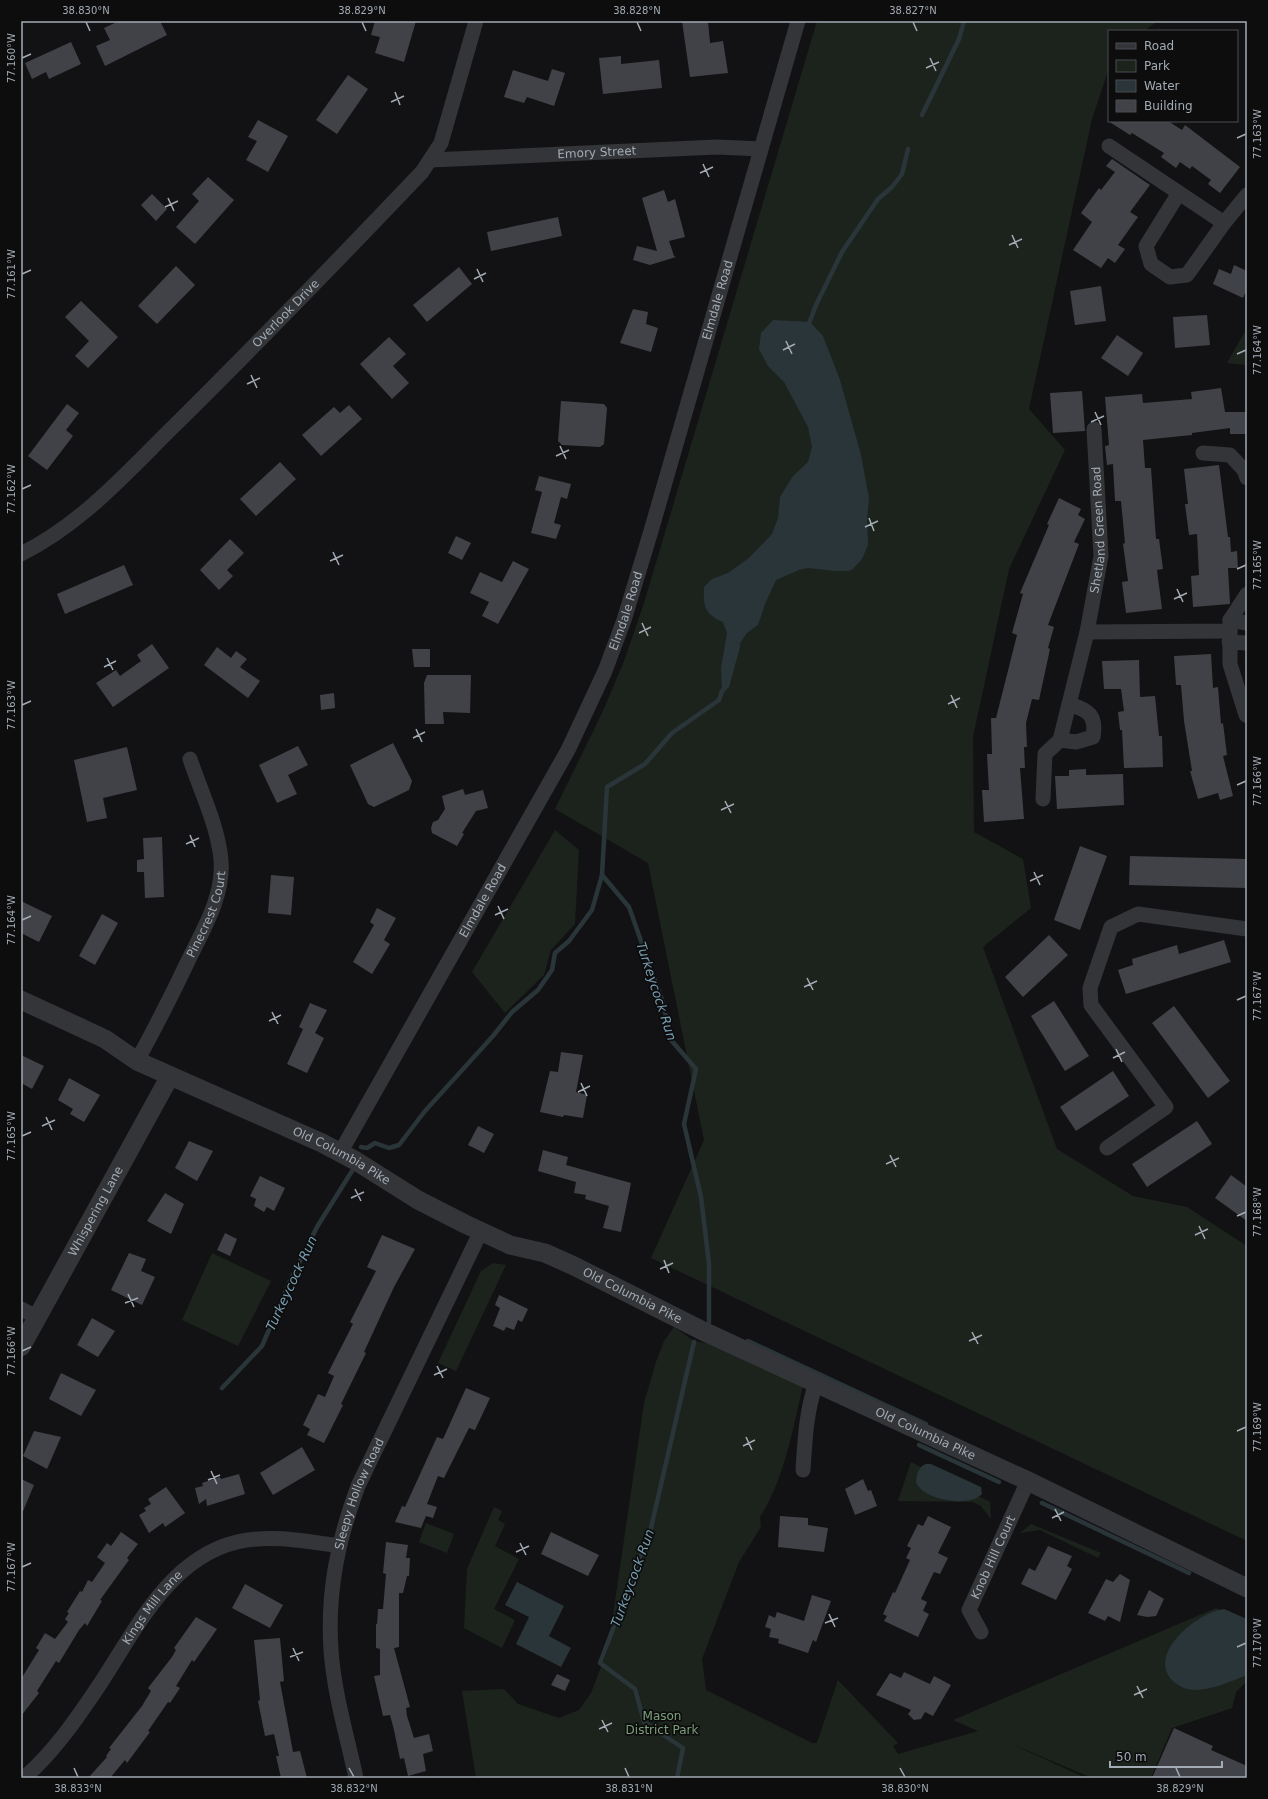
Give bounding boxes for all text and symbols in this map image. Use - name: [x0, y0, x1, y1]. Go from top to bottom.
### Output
- text: 38.830°N: [62, 5, 110, 16]
- text: 38.829°N: [338, 5, 386, 16]
- text: 38.828°N: [613, 5, 661, 16]
- text: 38.827°N: [889, 5, 937, 16]
- legend: [1108, 30, 1238, 122]
- text: 77.160°W: [6, 33, 17, 83]
- text: Road: [1144, 39, 1174, 53]
- text: Park: [1144, 59, 1170, 73]
- text: Water: [1144, 79, 1180, 93]
- text: Building: [1144, 99, 1193, 113]
- text: 77.163°W: [1252, 109, 1263, 159]
- street label: Emory Street: [557, 144, 637, 161]
- text: 77.161°W: [6, 249, 17, 299]
- street label: Elmdale Road: [699, 259, 736, 342]
- street label: Overlook Drive: [249, 276, 322, 350]
- text: 77.164°W: [1252, 325, 1263, 375]
- text: 77.162°W: [6, 464, 17, 514]
- street label: Shetland Green Road: [1087, 466, 1108, 595]
- text: 77.165°W: [1252, 540, 1263, 590]
- street label: Elmdale Road: [606, 570, 645, 652]
- text: 77.163°W: [6, 680, 17, 730]
- text: 77.166°W: [1252, 756, 1263, 806]
- street label: Elmdale Road: [456, 861, 509, 940]
- street label: Pinecrest Court: [184, 870, 228, 960]
- text: 77.164°W: [6, 895, 17, 945]
- water label: Turkeycock Run: [633, 940, 680, 1042]
- text: 77.167°W: [1252, 971, 1263, 1021]
- text: 77.165°W: [6, 1111, 17, 1161]
- street label: Old Columbia Pike: [291, 1124, 393, 1188]
- street label: Whispering Lane: [65, 1164, 126, 1259]
- text: 77.168°W: [1252, 1187, 1263, 1237]
- water label: Turkeycock Run: [263, 1233, 320, 1333]
- street label: Old Columbia Pike: [581, 1265, 684, 1326]
- text: 77.166°W: [6, 1326, 17, 1376]
- text: 77.169°W: [1252, 1402, 1263, 1452]
- street label: Old Columbia Pike: [873, 1404, 978, 1463]
- street label: Sleepy Hollow Road: [332, 1436, 387, 1551]
- street label: Knob Hill Court: [968, 1513, 1018, 1601]
- water label: Turkeycock Run: [608, 1527, 657, 1629]
- text: 77.167°W: [6, 1542, 17, 1592]
- street label: Kings Mill Lane: [120, 1568, 185, 1647]
- text: 77.170°W: [1252, 1618, 1263, 1668]
- park label: Mason District Park: [626, 1709, 698, 1737]
- scale bar: [1110, 1743, 1222, 1769]
- text: 50 m: [1116, 1750, 1147, 1764]
- text: 38.833°N: [54, 1783, 102, 1794]
- text: 38.832°N: [330, 1783, 378, 1794]
- text: 38.831°N: [605, 1783, 653, 1794]
- text: 38.830°N: [881, 1783, 929, 1794]
- text: 38.829°N: [1156, 1783, 1204, 1794]

